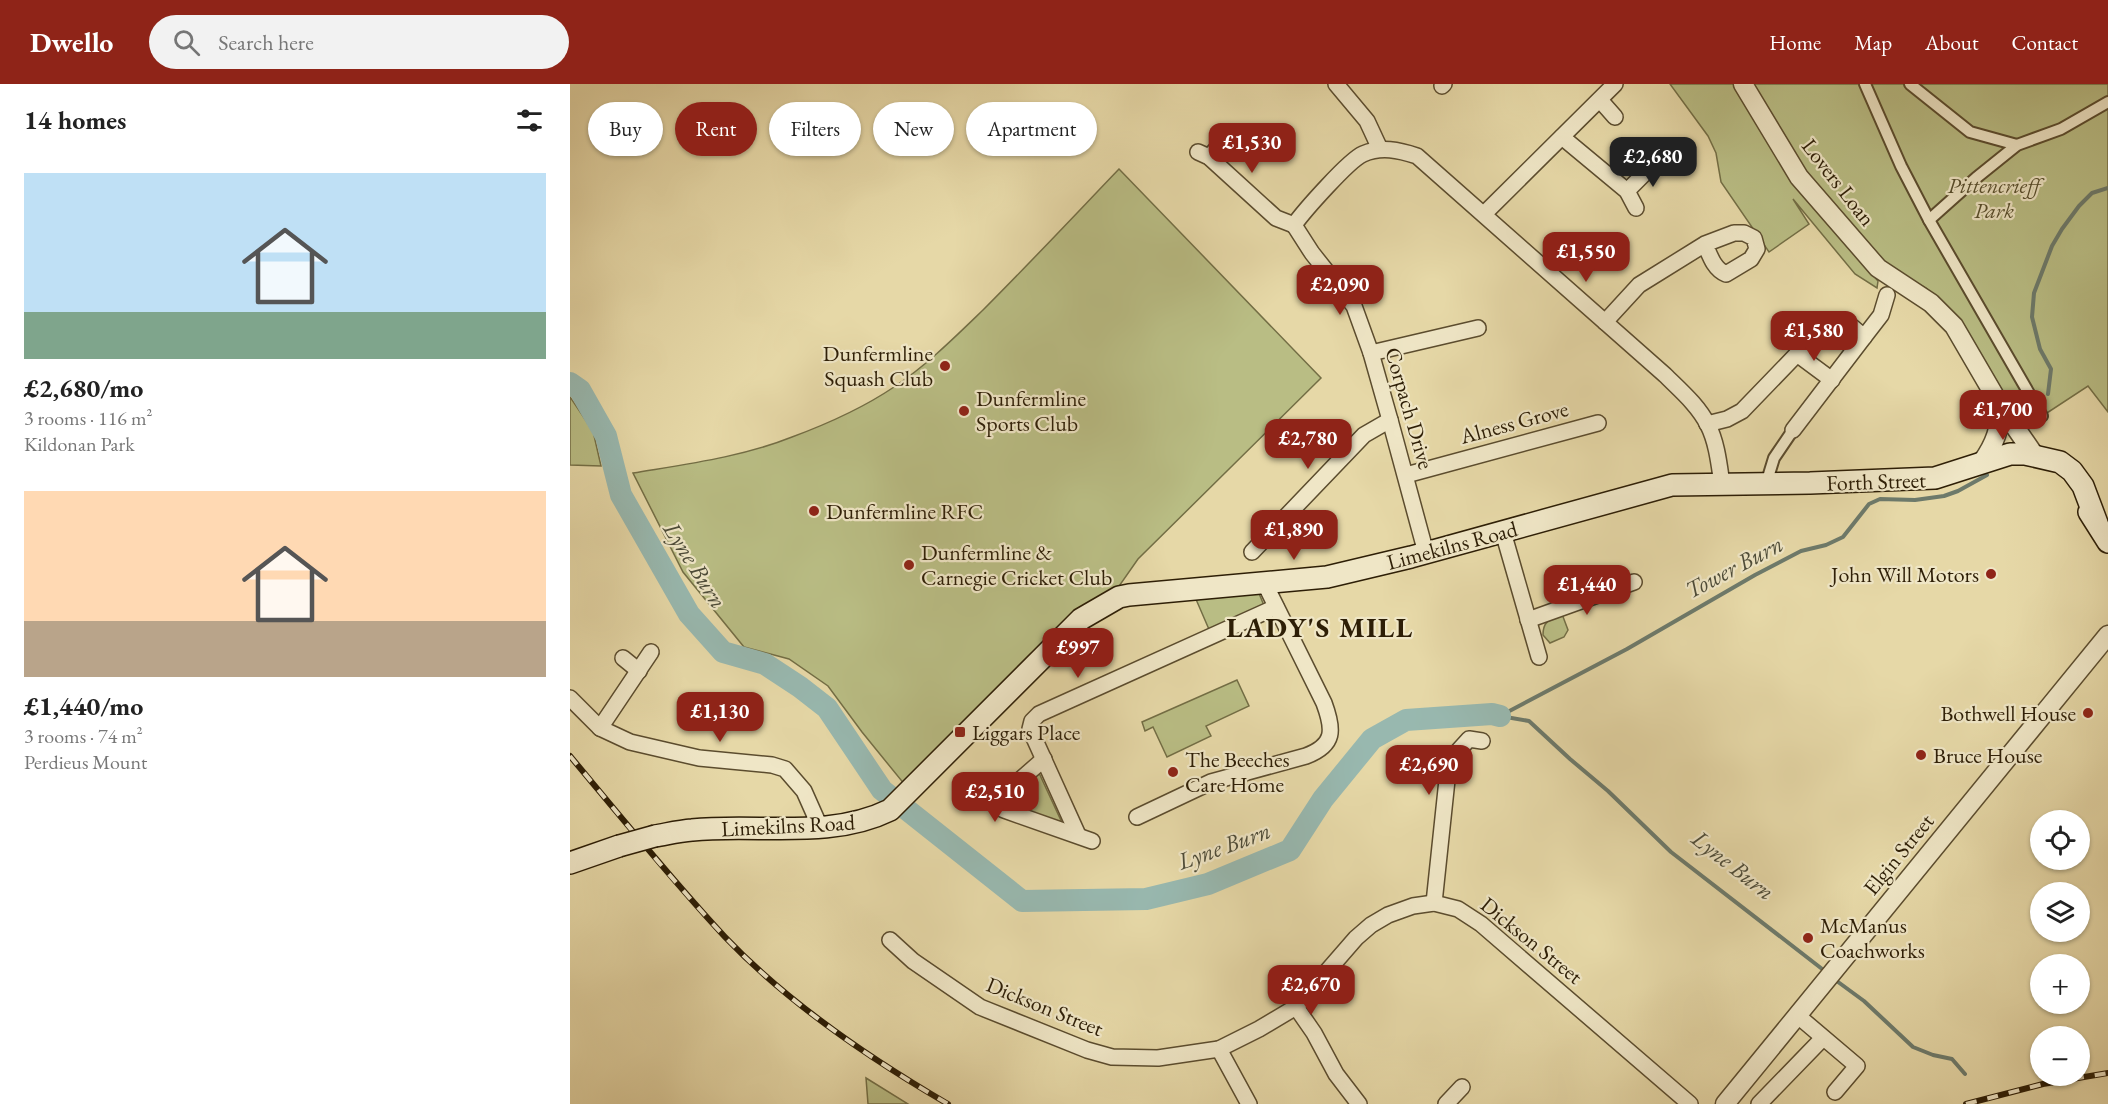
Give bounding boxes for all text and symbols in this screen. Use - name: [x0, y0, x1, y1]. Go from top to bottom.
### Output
- search box: [149, 15, 569, 69]
- text: Dwello: [30, 24, 113, 60]
- icon: search: [170, 26, 203, 59]
- text: Search here: [218, 28, 314, 57]
- text: Home: [1769, 29, 1821, 56]
- text: Map: [1854, 29, 1892, 56]
- text: About: [1925, 29, 1978, 56]
- text: Contact: [2011, 29, 2078, 56]
- chip: Buy: [588, 102, 663, 156]
- chip: Rent: [675, 102, 757, 156]
- chip: Filters: [769, 102, 861, 156]
- chip: New: [873, 102, 954, 156]
- chip: Apartment: [966, 102, 1097, 156]
- text: 14 homes: [24, 103, 126, 137]
- icon: filters: [513, 104, 546, 137]
- pin: £1,530: [1203, 123, 1301, 174]
- text: £1,530: [1223, 129, 1281, 155]
- street label: Lovers Loan: [1795, 133, 1882, 232]
- pin: £2,680: [1604, 137, 1702, 188]
- text: £2,680: [1624, 143, 1682, 169]
- park label: Pittencrieff Park: [1947, 171, 2045, 225]
- icon: home: [231, 212, 339, 320]
- pin: £1,550: [1537, 232, 1635, 283]
- text: £1,550: [1557, 238, 1615, 264]
- pin: £2,090: [1291, 265, 1389, 316]
- text: £2,090: [1311, 271, 1369, 297]
- pin: £1,580: [1765, 311, 1863, 362]
- text: £1,580: [1785, 317, 1843, 343]
- place label: Dunfermline Squash Club: [823, 339, 933, 393]
- street label: Corpach Drive: [1378, 344, 1441, 473]
- marker: Dunfermline Squash Club: [938, 359, 952, 373]
- text: £2,680/mo: [24, 371, 143, 405]
- place label: Dunfermline Sports Club: [976, 384, 1087, 438]
- pin: £1,700: [1954, 390, 2052, 441]
- street label: Alness Grove: [1456, 394, 1572, 451]
- text: £1,700: [1974, 396, 2032, 422]
- marker: Dunfermline Sports Club: [957, 404, 971, 418]
- text: 3 rooms · 116 m²: [24, 405, 152, 431]
- pin: £2,780: [1259, 419, 1357, 470]
- text: £2,780: [1279, 425, 1337, 451]
- text: Kildonan Park: [24, 431, 135, 457]
- street label: Forth Street: [1826, 465, 1926, 498]
- place label: Dunfermline RFC: [826, 497, 983, 526]
- marker: Dunfermline RFC: [807, 504, 821, 518]
- pin: £1,890: [1245, 510, 1343, 561]
- street label: Limekilns Road: [1384, 514, 1521, 577]
- water label: Lyne Burn: [656, 515, 734, 614]
- text: £1,890: [1265, 516, 1323, 542]
- water label: Tower Burn: [1679, 528, 1788, 605]
- icon: home: [231, 530, 339, 638]
- place label: Dunfermline & Carnegie Cricket Club: [921, 538, 1112, 592]
- marker: Dunfermline & Carnegie Cricket Club: [902, 558, 916, 572]
- place label: John Will Motors: [1829, 560, 1979, 589]
- pin: £1,440: [1538, 565, 1636, 616]
- marker: John Will Motors: [1984, 567, 1998, 581]
- text: £1,440: [1558, 571, 1616, 597]
- district label: LADY'S MILL: [1226, 609, 1414, 645]
- pin: £997: [1042, 628, 1114, 679]
- text: £997: [1056, 634, 1100, 660]
- text: £1,440/mo: [24, 689, 143, 723]
- pin: £1,130: [671, 692, 769, 743]
- text: £1,130: [691, 698, 749, 724]
- place label: Bothwell House: [1940, 699, 2076, 728]
- marker: Bothwell House: [2081, 706, 2095, 720]
- place label: Liggars Place: [972, 718, 1081, 747]
- text: 3 rooms · 74 m²: [24, 723, 143, 749]
- marker: Liggars Place: [953, 725, 967, 739]
- place label: Bruce House: [1933, 741, 2043, 770]
- place label: The Beeches Care Home: [1185, 745, 1290, 799]
- pin: £2,690: [1380, 745, 1478, 796]
- marker: Bruce House: [1914, 748, 1928, 762]
- text: Perdieus Mount: [24, 749, 147, 775]
- text: £2,690: [1400, 751, 1458, 777]
- marker: The Beeches Care Home: [1166, 765, 1180, 779]
- pin: £2,510: [946, 772, 1044, 823]
- text: £2,510: [966, 778, 1024, 804]
- street label: Limekilns Road: [720, 807, 857, 843]
- street label: Elgin Street: [1857, 807, 1940, 901]
- map controls: [2030, 810, 2090, 1086]
- button: locate: [2030, 810, 2090, 870]
- water label: Lyne Burn: [1172, 814, 1275, 877]
- water label: Lyne Burn: [1685, 822, 1781, 907]
- button: layers: [2030, 882, 2090, 942]
- street label: Dickson Street: [1475, 890, 1589, 991]
- place label: McManus Coachworks: [1820, 911, 1925, 965]
- marker: McManus Coachworks: [1801, 931, 1815, 945]
- button: +: [2030, 954, 2090, 1014]
- pin: £2,670: [1262, 965, 1360, 1016]
- street label: Dickson Street: [982, 970, 1108, 1043]
- text: £2,670: [1282, 971, 1340, 997]
- button: −: [2030, 1026, 2090, 1086]

